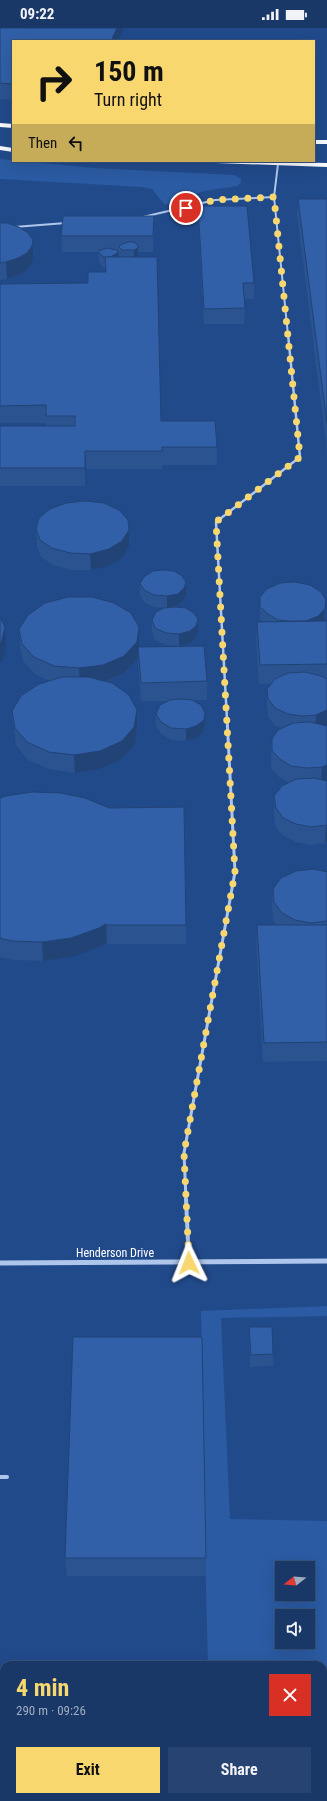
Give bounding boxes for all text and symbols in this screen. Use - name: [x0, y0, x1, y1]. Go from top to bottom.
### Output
- text: 09:22: [20, 5, 54, 23]
- text: 150 m: [94, 55, 164, 88]
- icon: right: [28, 56, 80, 108]
- text: Turn right: [94, 89, 162, 110]
- icon: left: [65, 132, 87, 154]
- text: Then: [28, 134, 57, 152]
- pin: [169, 191, 203, 225]
- icon: arrive: [175, 197, 197, 219]
- position arrow: [168, 1242, 210, 1284]
- street label: Henderson Drive: [76, 1246, 154, 1260]
- north arrow: [275, 1561, 315, 1601]
- map controls: [275, 1561, 315, 1649]
- button: sound: [275, 1609, 315, 1649]
- text: 4 min: [16, 1674, 69, 1702]
- button: close: [269, 1674, 311, 1716]
- text: 290 m · 09:26: [16, 1703, 86, 1718]
- button: Exit: [16, 1747, 160, 1793]
- button: Share: [168, 1747, 311, 1793]

